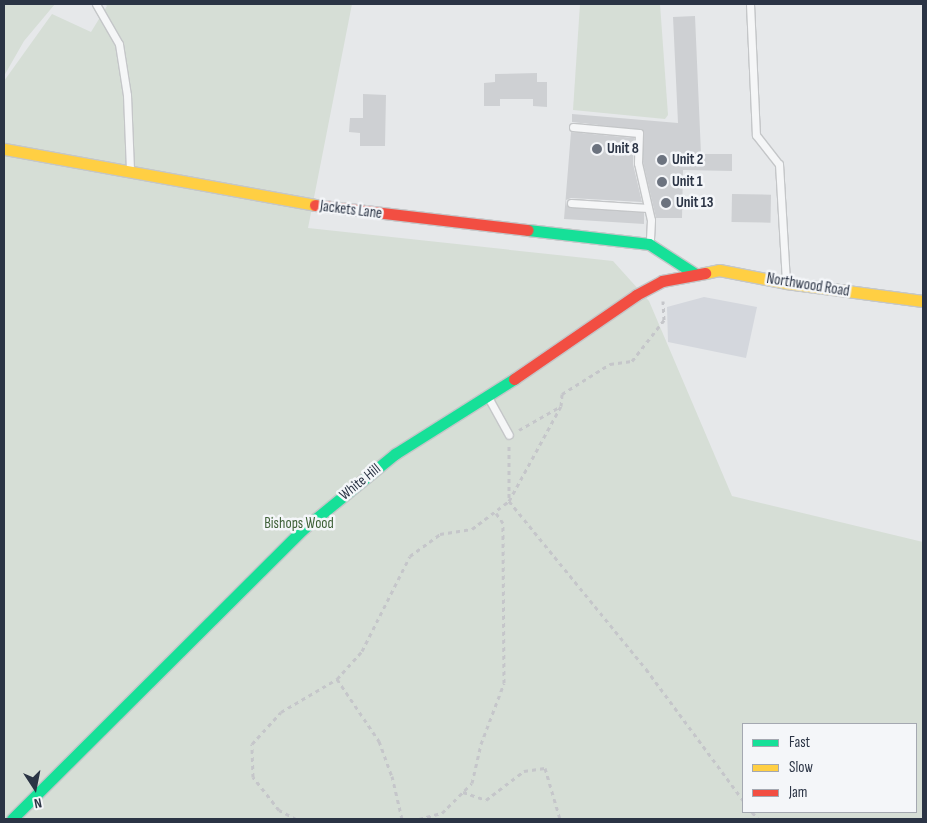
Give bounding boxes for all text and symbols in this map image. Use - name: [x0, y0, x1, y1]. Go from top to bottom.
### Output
- place label: Unit 8: [607, 140, 639, 158]
- marker: Unit 8: [591, 143, 603, 155]
- place label: Unit 2: [672, 151, 703, 169]
- marker: Unit 2: [656, 154, 668, 166]
- place label: Unit 1: [672, 173, 703, 191]
- marker: Unit 1: [656, 176, 668, 188]
- place label: Unit 13: [676, 194, 713, 212]
- street label: Jackets Lane: [319, 197, 383, 223]
- marker: Unit 13: [660, 197, 672, 209]
- street label: Northwood Road: [765, 270, 851, 300]
- street label: White Hill: [336, 460, 384, 504]
- park label: Bishops Wood: [264, 515, 334, 533]
- legend: [742, 723, 917, 813]
- text: Fast: [789, 733, 810, 752]
- text: Slow: [789, 758, 813, 777]
- north arrow: [10, 763, 60, 813]
- text: Jam: [789, 783, 807, 802]
- text: N: [33, 794, 43, 812]

